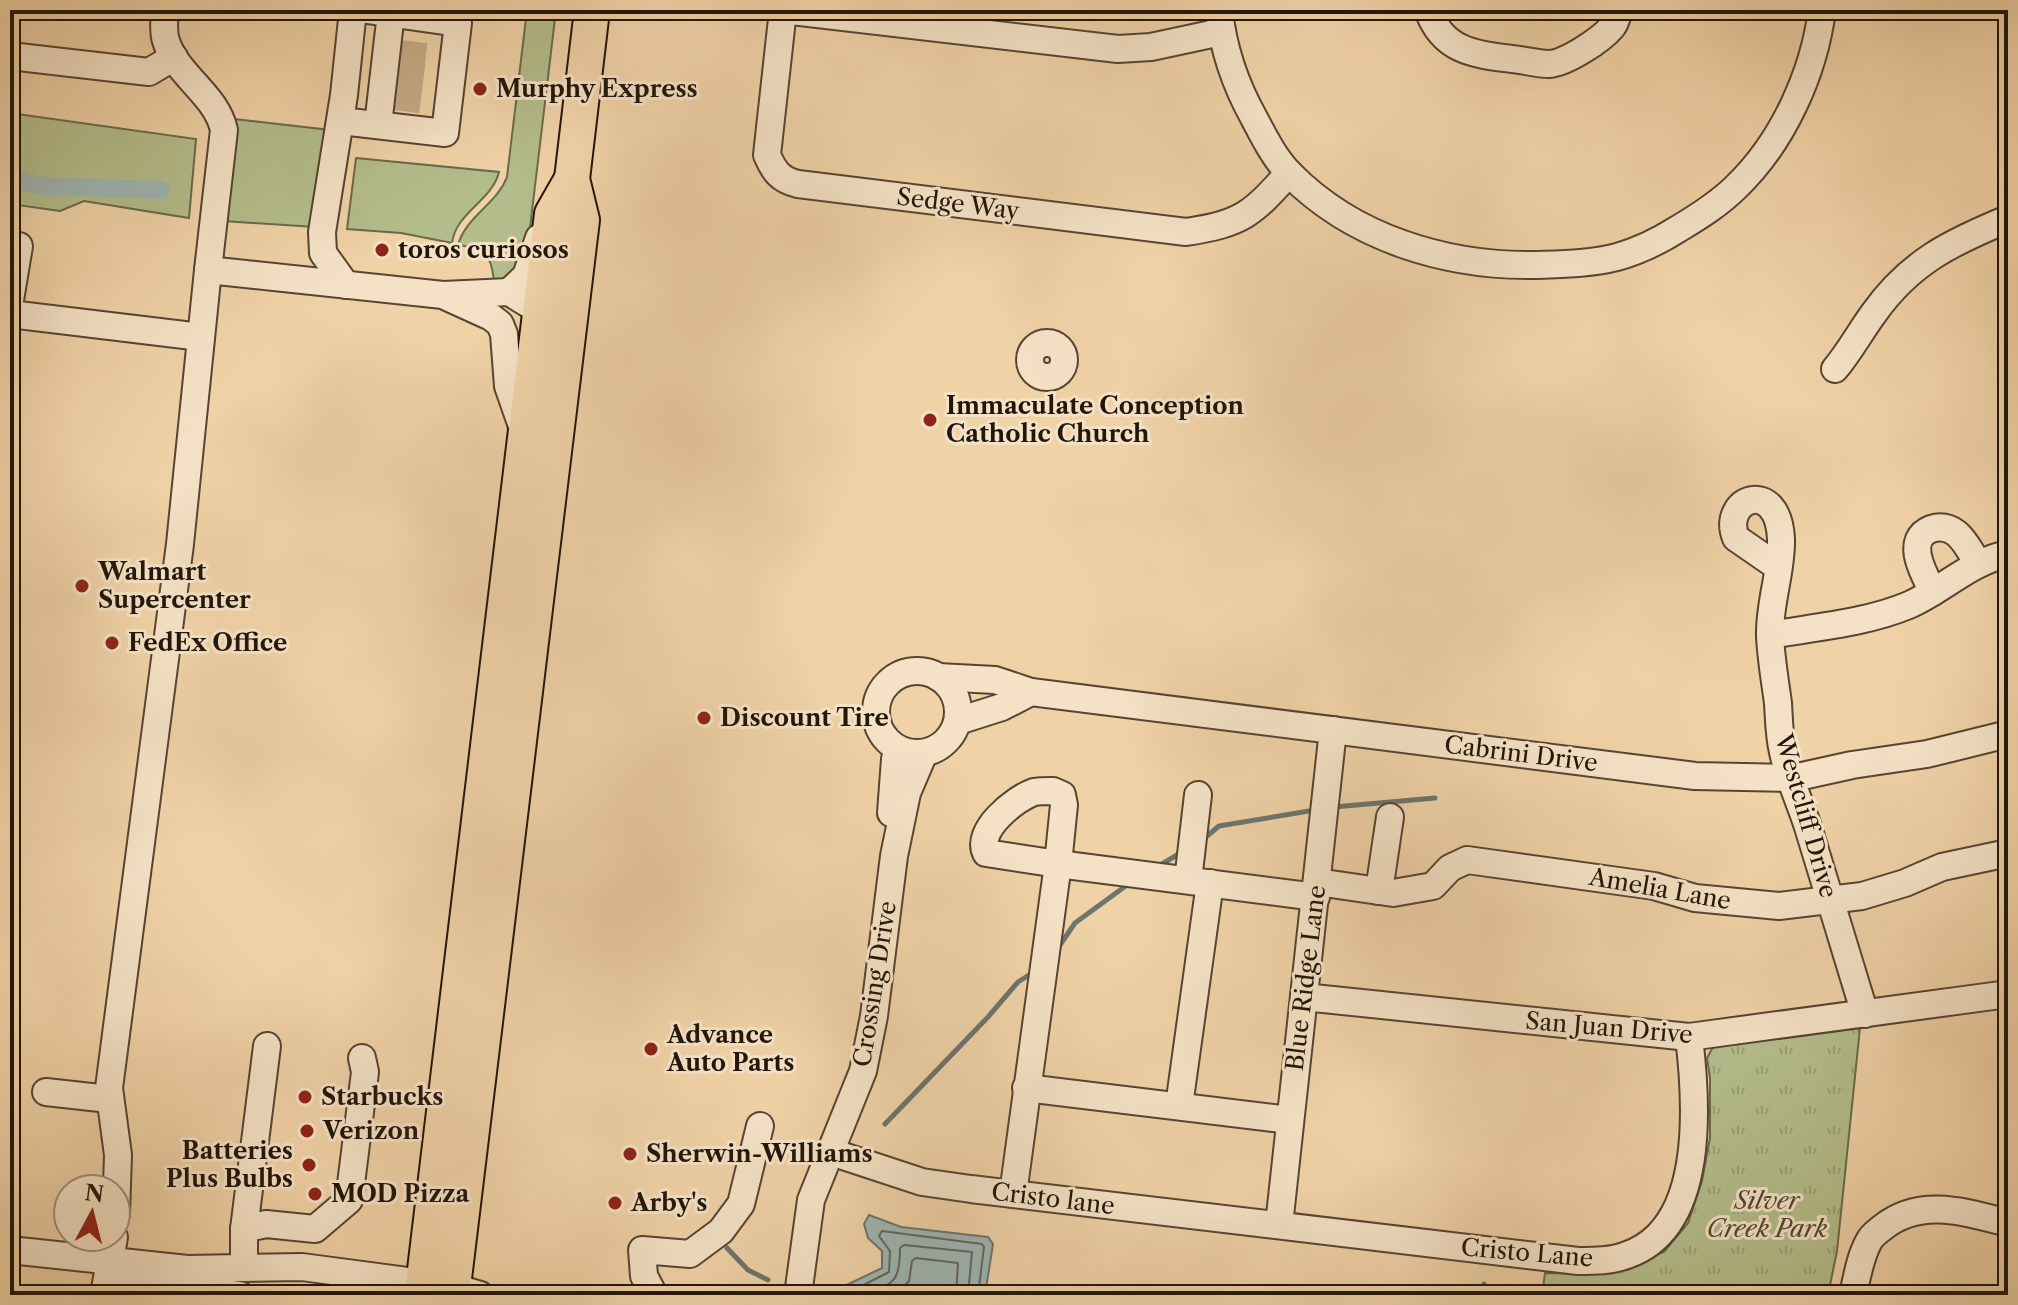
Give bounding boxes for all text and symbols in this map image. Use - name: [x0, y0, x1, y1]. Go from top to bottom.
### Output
- place label: Murphy Express: [496, 74, 698, 103]
- marker: Murphy Express: [471, 80, 489, 98]
- street label: Sedge Way: [895, 182, 1022, 225]
- place label: toros curiosos: [398, 235, 569, 264]
- marker: toros curiosos: [373, 241, 391, 259]
- place label: Immaculate Conception Catholic Church: [946, 391, 1244, 448]
- marker: Immaculate Conception Catholic Church: [921, 411, 939, 429]
- place label: Walmart Supercenter: [97, 557, 251, 614]
- marker: Walmart Supercenter: [73, 577, 91, 595]
- place label: FedEx Office: [128, 628, 287, 657]
- marker: FedEx Office: [103, 634, 121, 652]
- place label: Discount Tire: [720, 703, 889, 732]
- marker: Discount Tire: [695, 709, 713, 727]
- street label: Cabrini Drive: [1443, 730, 1599, 777]
- street label: Westcliff Drive: [1769, 730, 1844, 901]
- street label: Amelia Lane: [1586, 862, 1733, 915]
- street label: Blue Ridge Lane: [1280, 883, 1331, 1073]
- street label: Crossing Drive: [847, 899, 902, 1069]
- street label: San Juan Drive: [1524, 1006, 1694, 1049]
- place label: Advance Auto Parts: [666, 1020, 794, 1077]
- marker: Advance Auto Parts: [642, 1040, 660, 1058]
- place label: Starbucks: [321, 1082, 443, 1111]
- marker: Starbucks: [296, 1088, 314, 1106]
- place label: Verizon: [322, 1116, 420, 1145]
- marker: Verizon: [298, 1122, 316, 1140]
- place label: Batteries Plus Bulbs: [166, 1136, 293, 1193]
- place label: Sherwin-Williams: [646, 1139, 873, 1168]
- marker: Sherwin-Williams: [621, 1145, 639, 1163]
- marker: Batteries Plus Bulbs: [300, 1156, 318, 1174]
- north arrow: [52, 1173, 132, 1253]
- street label: Cristo lane: [990, 1177, 1116, 1220]
- text: N: [83, 1179, 106, 1208]
- place label: MOD Pizza: [331, 1179, 471, 1208]
- marker: MOD Pizza: [306, 1185, 324, 1203]
- park label: Silver Creek Park: [1707, 1186, 1828, 1243]
- place label: Arby's: [630, 1188, 707, 1217]
- marker: Arby's: [606, 1194, 624, 1212]
- street label: Cristo Lane: [1460, 1232, 1594, 1273]

